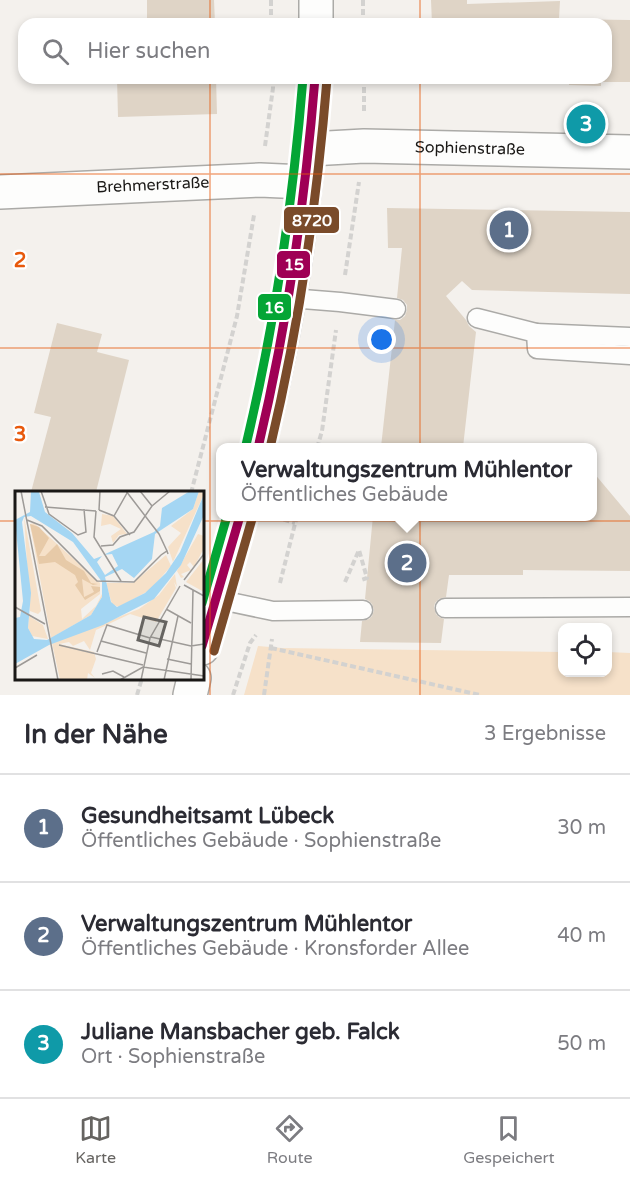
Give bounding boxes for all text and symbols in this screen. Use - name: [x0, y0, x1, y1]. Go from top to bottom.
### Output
- search box: [18, 18, 612, 84]
- icon: search: [39, 35, 72, 68]
- text: Hier suchen: [87, 38, 210, 64]
- pin: 3: [566, 102, 606, 146]
- street label: Sophienstraße: [415, 137, 525, 160]
- street label: Brehmerstraße: [96, 172, 210, 198]
- line badge: 8720: [283, 206, 340, 234]
- pin: 1: [490, 208, 528, 252]
- text: 8720: [292, 211, 332, 231]
- text: 2: [14, 249, 26, 273]
- line badge: 15: [276, 250, 311, 279]
- text: 15: [284, 255, 304, 275]
- line badge: 16: [257, 293, 292, 321]
- text: 16: [264, 298, 284, 318]
- your location: [367, 325, 396, 354]
- text: 3: [14, 423, 26, 447]
- popup: [216, 443, 597, 521]
- text: Verwaltungszentrum Mühlentor: [241, 457, 572, 483]
- text: Öffentliches Gebäude: [241, 483, 448, 507]
- inset map: [15, 491, 204, 680]
- pin: 2: [388, 540, 426, 586]
- map controls: [558, 623, 612, 677]
- button: locate: [558, 623, 612, 677]
- text: In der Nähe: [24, 719, 168, 750]
- text: 3 Ergebnisse: [484, 722, 606, 746]
- text: Gesundheitsamt Lübeck: [81, 803, 334, 829]
- text: 1: [37, 816, 50, 840]
- text: 30 m: [557, 816, 606, 840]
- text: Öffentliches Gebäude · Sophienstraße: [81, 829, 441, 853]
- text: Verwaltungszentrum Mühlentor: [81, 911, 412, 937]
- text: 2: [37, 924, 50, 948]
- text: 40 m: [557, 924, 606, 948]
- text: Öffentliches Gebäude · Kronsforder Allee: [81, 937, 469, 961]
- text: Juliane Mansbacher geb. Falck: [81, 1019, 400, 1045]
- text: 3: [37, 1032, 50, 1056]
- text: 50 m: [557, 1032, 606, 1056]
- text: Ort · Sophienstraße: [81, 1045, 265, 1069]
- tab: Karte: [75, 1112, 116, 1168]
- tab: Route: [267, 1112, 313, 1168]
- tab: Gespeichert: [463, 1112, 555, 1168]

